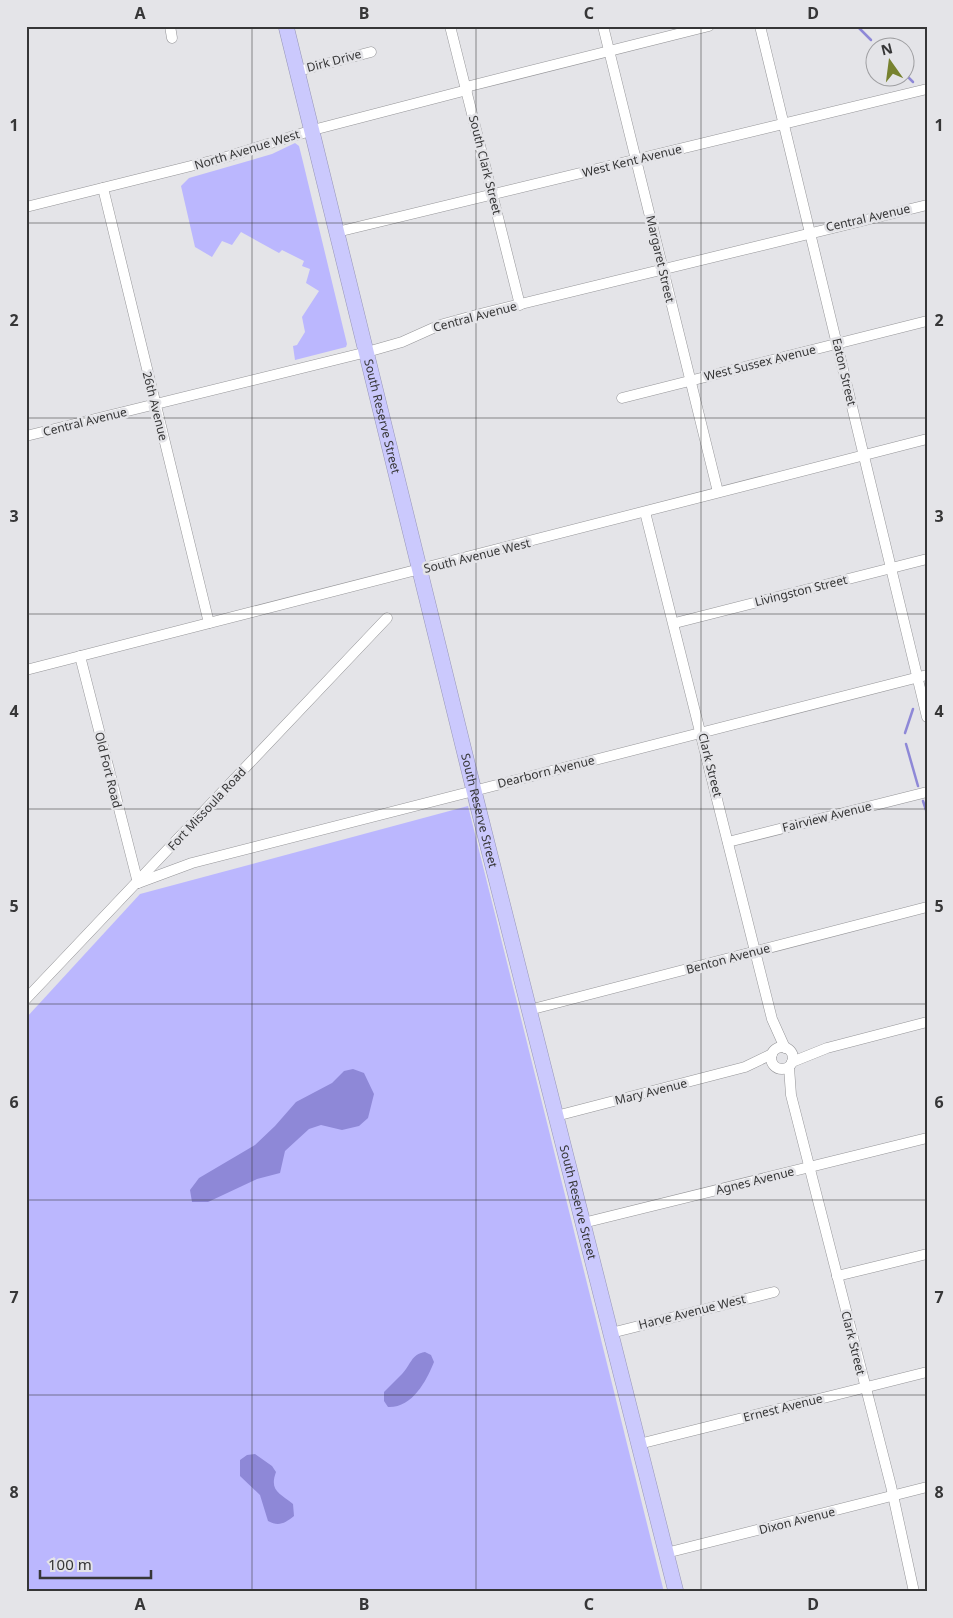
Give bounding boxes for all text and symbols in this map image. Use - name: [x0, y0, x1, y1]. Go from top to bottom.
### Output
- text: A: [134, 2, 146, 24]
- text: B: [359, 2, 369, 24]
- text: C: [584, 2, 594, 24]
- text: D: [807, 2, 819, 24]
- north arrow: [866, 38, 916, 88]
- text: N: [879, 38, 895, 59]
- street label: Dirk Drive: [305, 45, 363, 76]
- text: 1: [9, 114, 19, 136]
- street label: South Clark Street: [465, 114, 506, 217]
- text: 1: [934, 114, 944, 136]
- street label: North Avenue West: [192, 125, 302, 174]
- street label: West Kent Avenue: [580, 140, 684, 181]
- street label: Central Avenue: [824, 200, 912, 235]
- street label: Margaret Street: [642, 214, 679, 305]
- street label: Central Avenue: [431, 297, 519, 336]
- text: 2: [9, 309, 19, 331]
- text: 2: [934, 309, 944, 331]
- street label: Eaton Street: [828, 336, 861, 408]
- street label: West Sussex Avenue: [702, 340, 818, 385]
- street label: South Reserve Street: [360, 357, 405, 476]
- street label: 26th Avenue: [139, 370, 172, 442]
- street label: Central Avenue: [41, 403, 129, 440]
- text: 3: [9, 505, 19, 527]
- text: 3: [934, 505, 944, 527]
- street label: South Avenue West: [422, 534, 533, 577]
- street label: Livingston Street: [753, 571, 850, 610]
- text: 4: [9, 700, 19, 722]
- text: 4: [934, 700, 944, 722]
- street label: Old Fort Road: [91, 730, 126, 810]
- street label: Clark Street: [694, 731, 727, 799]
- street label: South Reserve Street: [457, 751, 502, 870]
- street label: Dearborn Avenue: [496, 751, 596, 792]
- street label: Fort Missoula Road: [164, 763, 250, 854]
- street label: Fairview Avenue: [780, 797, 874, 836]
- text: 5: [9, 895, 19, 917]
- text: 5: [934, 895, 944, 917]
- street label: Benton Avenue: [684, 939, 772, 978]
- street label: Mary Avenue: [613, 1074, 689, 1109]
- text: 6: [9, 1091, 19, 1113]
- text: 6: [934, 1091, 944, 1113]
- street label: South Reserve Street: [556, 1143, 601, 1262]
- street label: Agnes Avenue: [714, 1163, 796, 1198]
- text: 7: [9, 1286, 19, 1308]
- text: 7: [934, 1286, 944, 1308]
- street label: Harve Avenue West: [637, 1290, 748, 1333]
- street label: Clark Street: [837, 1309, 870, 1377]
- street label: Ernest Avenue: [741, 1389, 825, 1426]
- text: 8: [9, 1481, 19, 1503]
- text: 8: [934, 1481, 944, 1503]
- street label: Dixon Avenue: [757, 1503, 837, 1538]
- scale bar: [40, 1548, 151, 1580]
- text: 100 m: [48, 1554, 92, 1574]
- text: A: [134, 1593, 146, 1615]
- text: B: [359, 1593, 369, 1615]
- text: C: [584, 1593, 594, 1615]
- text: D: [807, 1593, 819, 1615]

